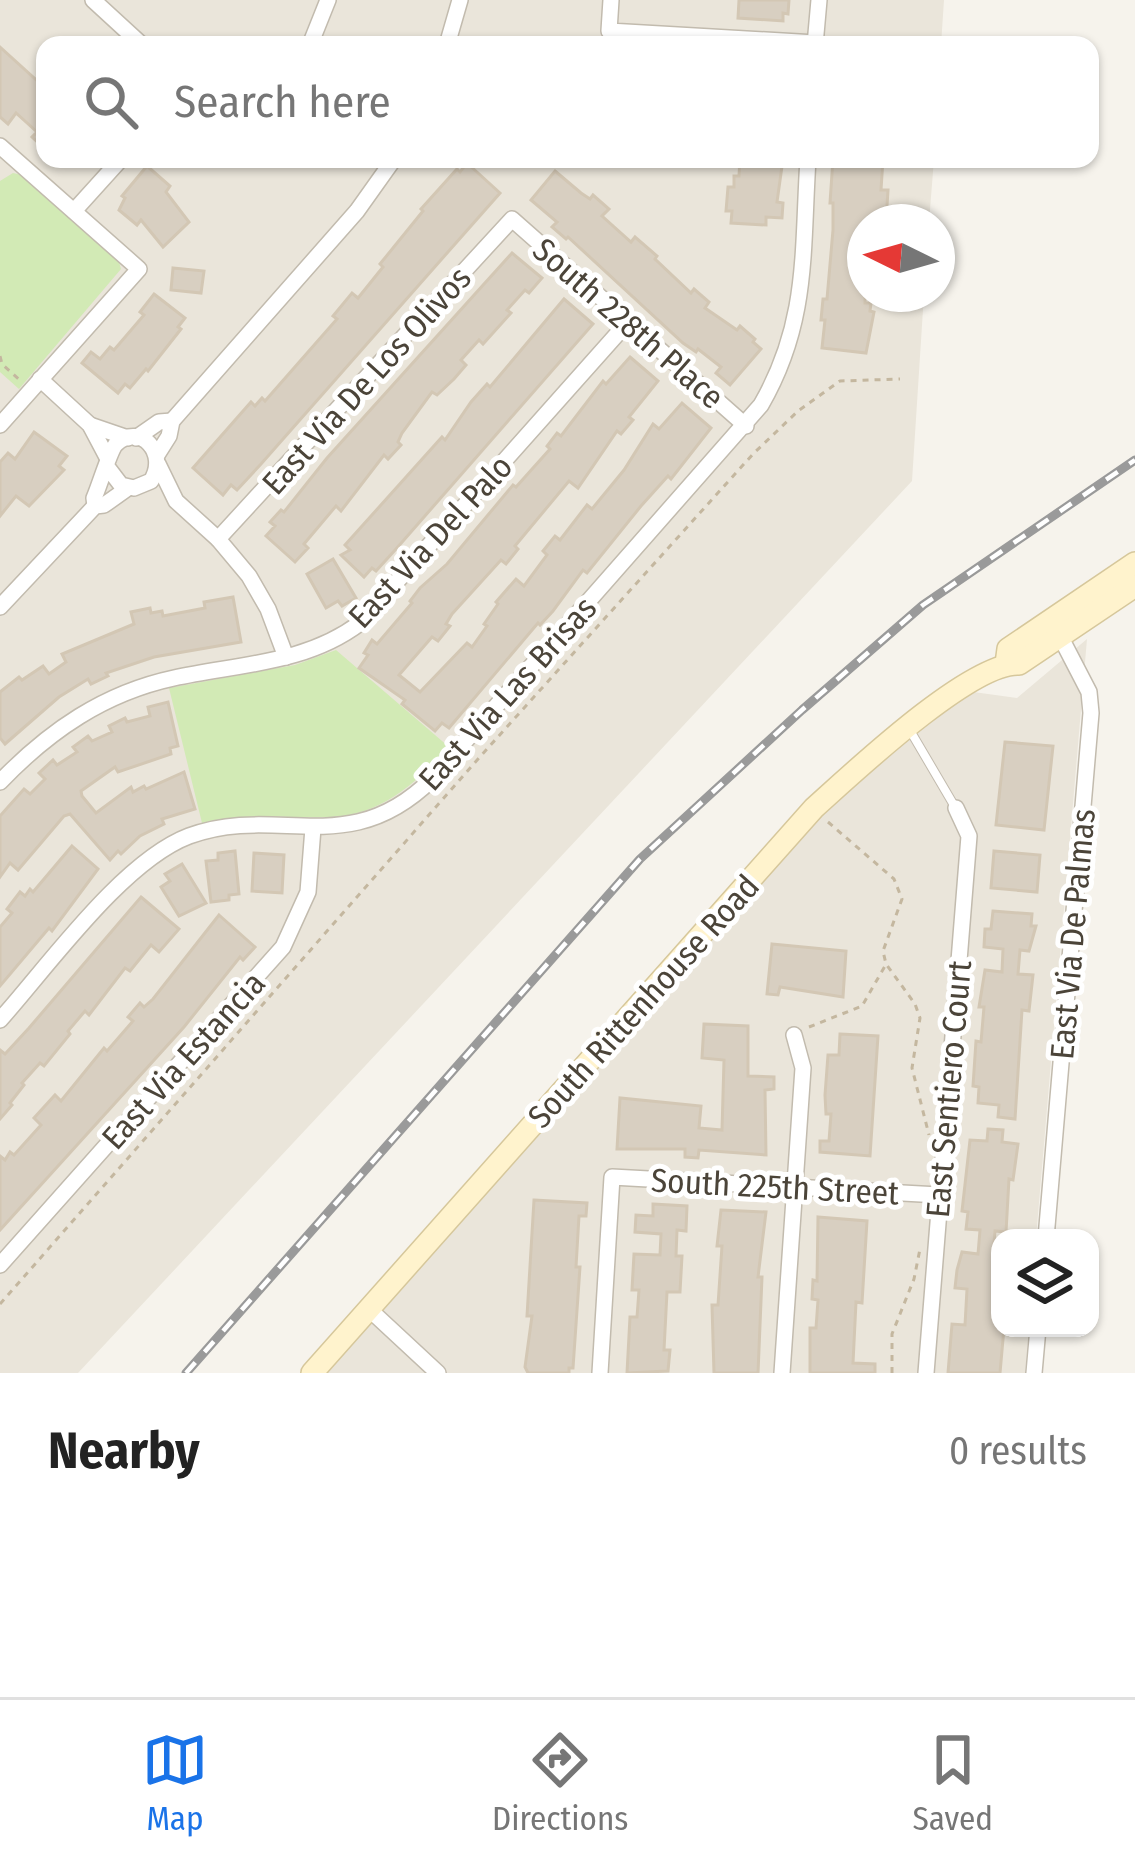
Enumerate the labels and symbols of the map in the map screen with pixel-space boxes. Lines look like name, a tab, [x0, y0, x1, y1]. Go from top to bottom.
north arrow	[847, 204, 955, 312]
street label: South 228th Place	[525, 230, 732, 418]
street label: East Via De Los Olivos	[254, 258, 480, 503]
street label: East Via Del Palo	[340, 447, 521, 636]
street label: East Via Las Brisas	[410, 589, 605, 799]
street label: East Via De Palmas	[1042, 807, 1104, 1061]
street label: South Rittenhouse Road	[520, 867, 768, 1136]
street label: East Sentiero Court	[918, 959, 980, 1219]
street label: East Via Estancia	[94, 964, 274, 1158]
street label: South 225th Street	[650, 1161, 900, 1213]

